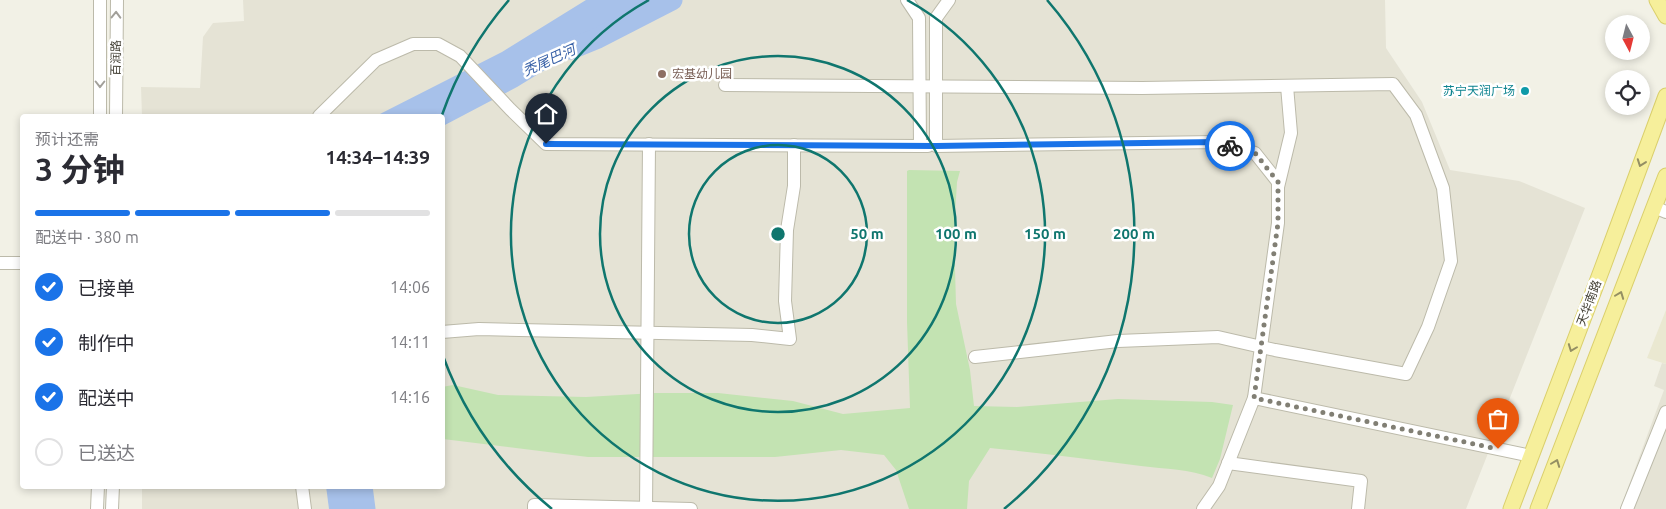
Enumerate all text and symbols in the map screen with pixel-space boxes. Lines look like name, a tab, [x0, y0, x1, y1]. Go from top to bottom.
one-way arrow	[111, 11, 121, 18]
north arrow	[1605, 15, 1650, 60]
map controls	[1605, 15, 1650, 115]
street label: 百润路	[109, 40, 122, 76]
water label: 秃尾巴河	[520, 40, 581, 79]
place label: 宏基幼儿园	[672, 67, 732, 80]
marker: 宏基幼儿园	[656, 68, 668, 80]
button: locate	[1605, 70, 1650, 115]
one-way arrow	[95, 80, 105, 88]
place label: 苏宁天润广场	[1443, 84, 1515, 97]
marker: 苏宁天润广场	[1519, 85, 1531, 97]
pin	[525, 93, 567, 144]
icon: home	[532, 100, 560, 128]
courier	[1205, 121, 1255, 171]
text: 预计还需	[35, 130, 99, 148]
icon: bike	[1216, 132, 1244, 160]
text: 14:34–14:39	[325, 146, 430, 168]
text: 3 分钟	[35, 151, 125, 187]
one-way arrow	[1637, 158, 1647, 167]
centre of rings	[769, 225, 787, 243]
text: 50 m	[850, 225, 884, 242]
text: 100 m	[935, 225, 977, 242]
text: 150 m	[1024, 225, 1066, 242]
text: 200 m	[1113, 225, 1155, 242]
text: 配送中 · 380 m	[35, 228, 139, 246]
icon: check	[35, 273, 63, 301]
text: 已接单	[78, 277, 135, 299]
text: 14:06	[390, 278, 430, 296]
street label: 天华南路	[1574, 278, 1603, 328]
one-way arrow	[1614, 292, 1624, 300]
icon: check	[35, 328, 63, 356]
text: 制作中	[78, 332, 135, 354]
text: 14:11	[390, 333, 430, 351]
one-way arrow	[1568, 343, 1578, 352]
icon: check	[35, 383, 63, 411]
text: 配送中	[78, 387, 135, 409]
text: 14:16	[390, 388, 430, 406]
pin	[1477, 398, 1519, 449]
icon: bag	[1484, 405, 1512, 433]
text: 已送达	[78, 442, 135, 464]
one-way arrow	[1550, 460, 1560, 468]

